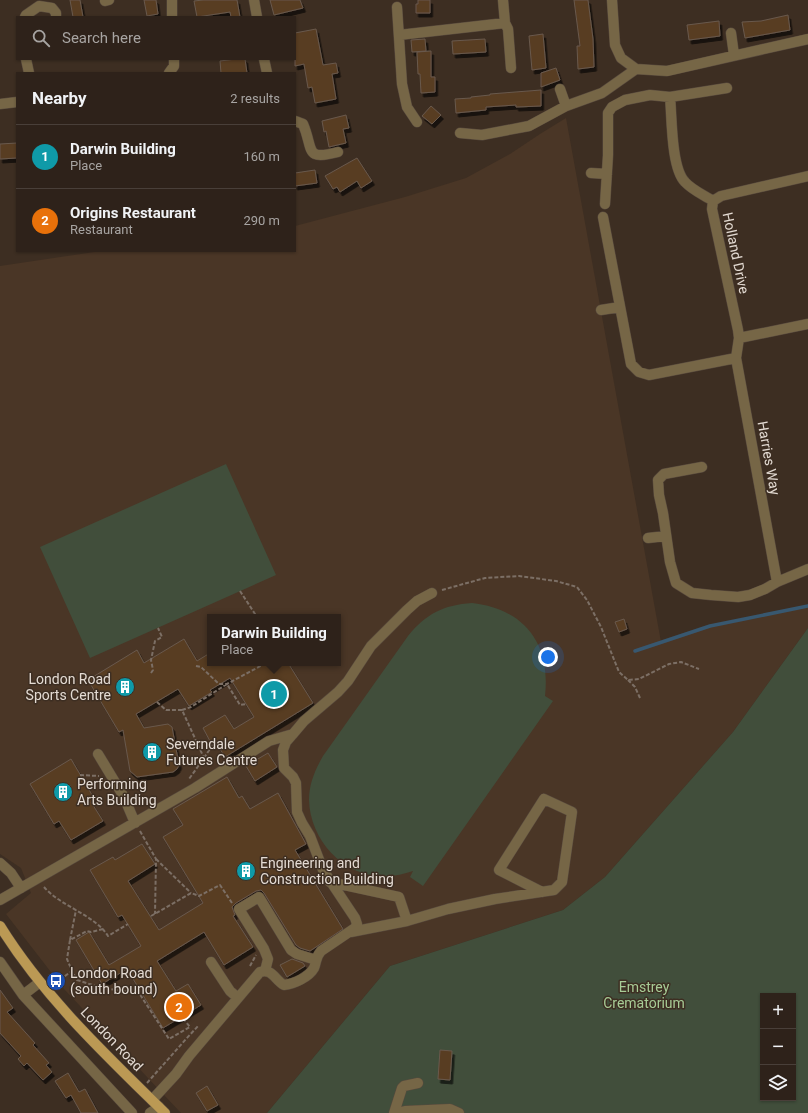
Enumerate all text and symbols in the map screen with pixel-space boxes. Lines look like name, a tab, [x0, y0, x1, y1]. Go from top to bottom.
search box	[16, 16, 296, 60]
icon: search	[30, 27, 52, 49]
text: Search here	[62, 29, 141, 47]
text: Nearby	[32, 88, 87, 108]
text: 2 results	[230, 91, 280, 106]
text: Darwin Building	[70, 140, 176, 158]
text: 1	[41, 149, 49, 164]
text: 160 m	[243, 149, 280, 164]
text: Place	[70, 158, 102, 173]
text: Origins Restaurant	[70, 204, 196, 222]
street label: Holland Drive	[720, 211, 752, 295]
text: 2	[41, 213, 49, 228]
text: 290 m	[243, 213, 280, 228]
text: Restaurant	[70, 222, 133, 237]
street label: Harries Way	[755, 420, 783, 497]
popup	[207, 614, 341, 666]
text: Darwin Building	[221, 624, 327, 642]
text: Place	[221, 642, 253, 657]
your location	[538, 647, 558, 667]
place label: London Road Sports Centre	[26, 671, 111, 703]
building icon: London Road Sports Centre	[114, 676, 136, 698]
pin: 1	[261, 679, 287, 709]
place label: Severndale Futures Centre	[166, 736, 257, 768]
building icon: Severndale Futures Centre	[141, 741, 163, 763]
place label: Performing Arts Building	[77, 776, 157, 808]
building icon: Performing Arts Building	[52, 781, 74, 803]
place label: Engineering and Construction Building	[260, 855, 394, 887]
building icon: Engineering and Construction Building	[235, 860, 257, 882]
place label: London Road (south bound)	[70, 965, 158, 998]
bus stop icon: London Road (south bound)	[45, 970, 67, 992]
park label: Emstrey Crematorium	[603, 979, 685, 1011]
pin: 2	[166, 992, 192, 1022]
map controls	[760, 993, 796, 1101]
button: +	[760, 993, 796, 1029]
street label: London Road	[78, 1004, 146, 1074]
button: −	[760, 1029, 796, 1065]
button: layers	[760, 1065, 796, 1101]

